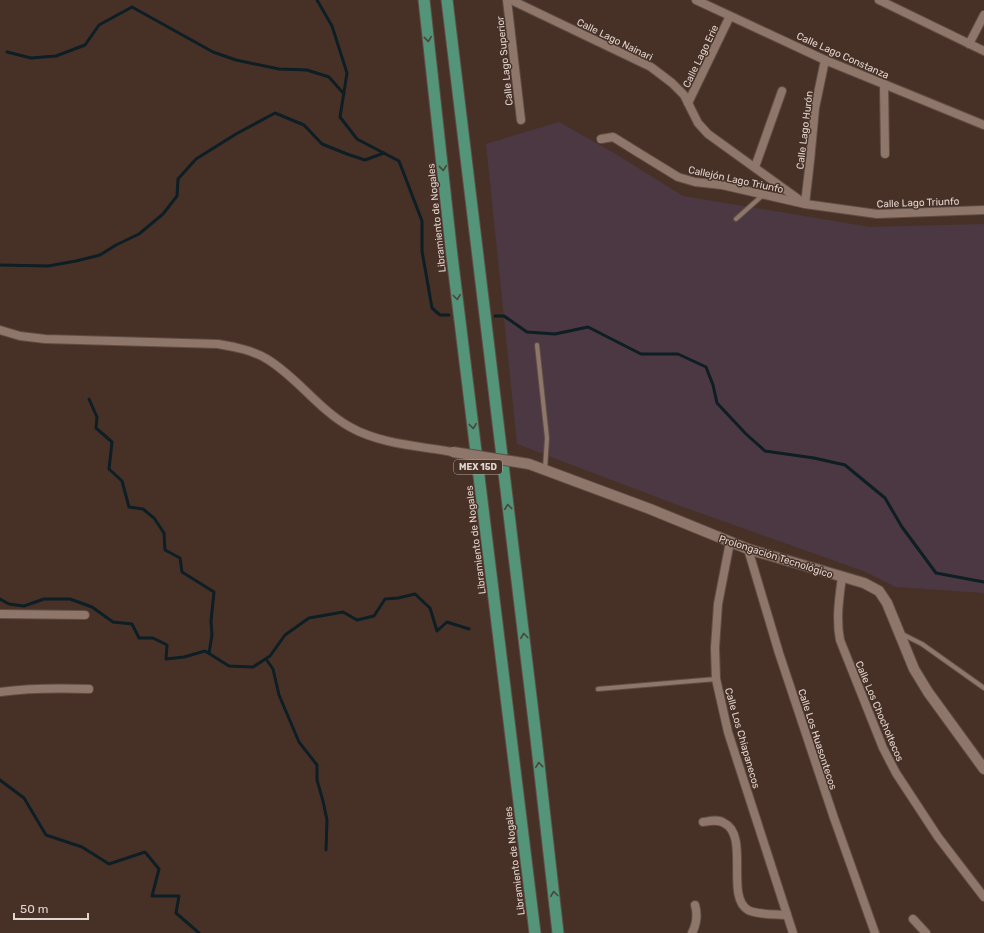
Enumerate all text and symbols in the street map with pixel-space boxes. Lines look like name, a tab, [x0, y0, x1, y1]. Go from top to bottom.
street label: Calle Lago Superior	[494, 15, 516, 106]
street label: Calle Lago Nainari	[575, 16, 655, 64]
street label: Calle Lago Erie	[681, 23, 721, 90]
street label: Calle Lago Constanza	[794, 30, 891, 82]
one-way arrow	[423, 36, 432, 42]
street label: Calle Lago Hurón	[794, 90, 816, 170]
street label: Libramiento de Nogales	[425, 163, 449, 273]
street label: Callejón Lago Triunfo	[687, 164, 785, 196]
one-way arrow	[438, 165, 447, 171]
street label: Calle Lago Triunfo	[876, 196, 960, 210]
one-way arrow	[453, 294, 462, 300]
one-way arrow	[468, 423, 477, 429]
road number: MEX 15D	[454, 460, 502, 474]
street label: Libramiento de Nogales	[463, 485, 489, 595]
one-way arrow	[504, 504, 513, 510]
street label: Prolongación Tecnológico	[717, 533, 834, 581]
one-way arrow	[519, 633, 528, 639]
street label: Calle Los Chocholtecos	[852, 659, 906, 763]
street label: Calle Los Chiapanecos	[722, 687, 762, 790]
street label: Calle Los Huasontecos	[795, 687, 839, 791]
one-way arrow	[535, 762, 544, 768]
street label: Libramiento de Nogales	[502, 806, 528, 916]
one-way arrow	[549, 891, 558, 897]
scale bar	[14, 895, 88, 921]
text: 50 m	[20, 902, 48, 916]

